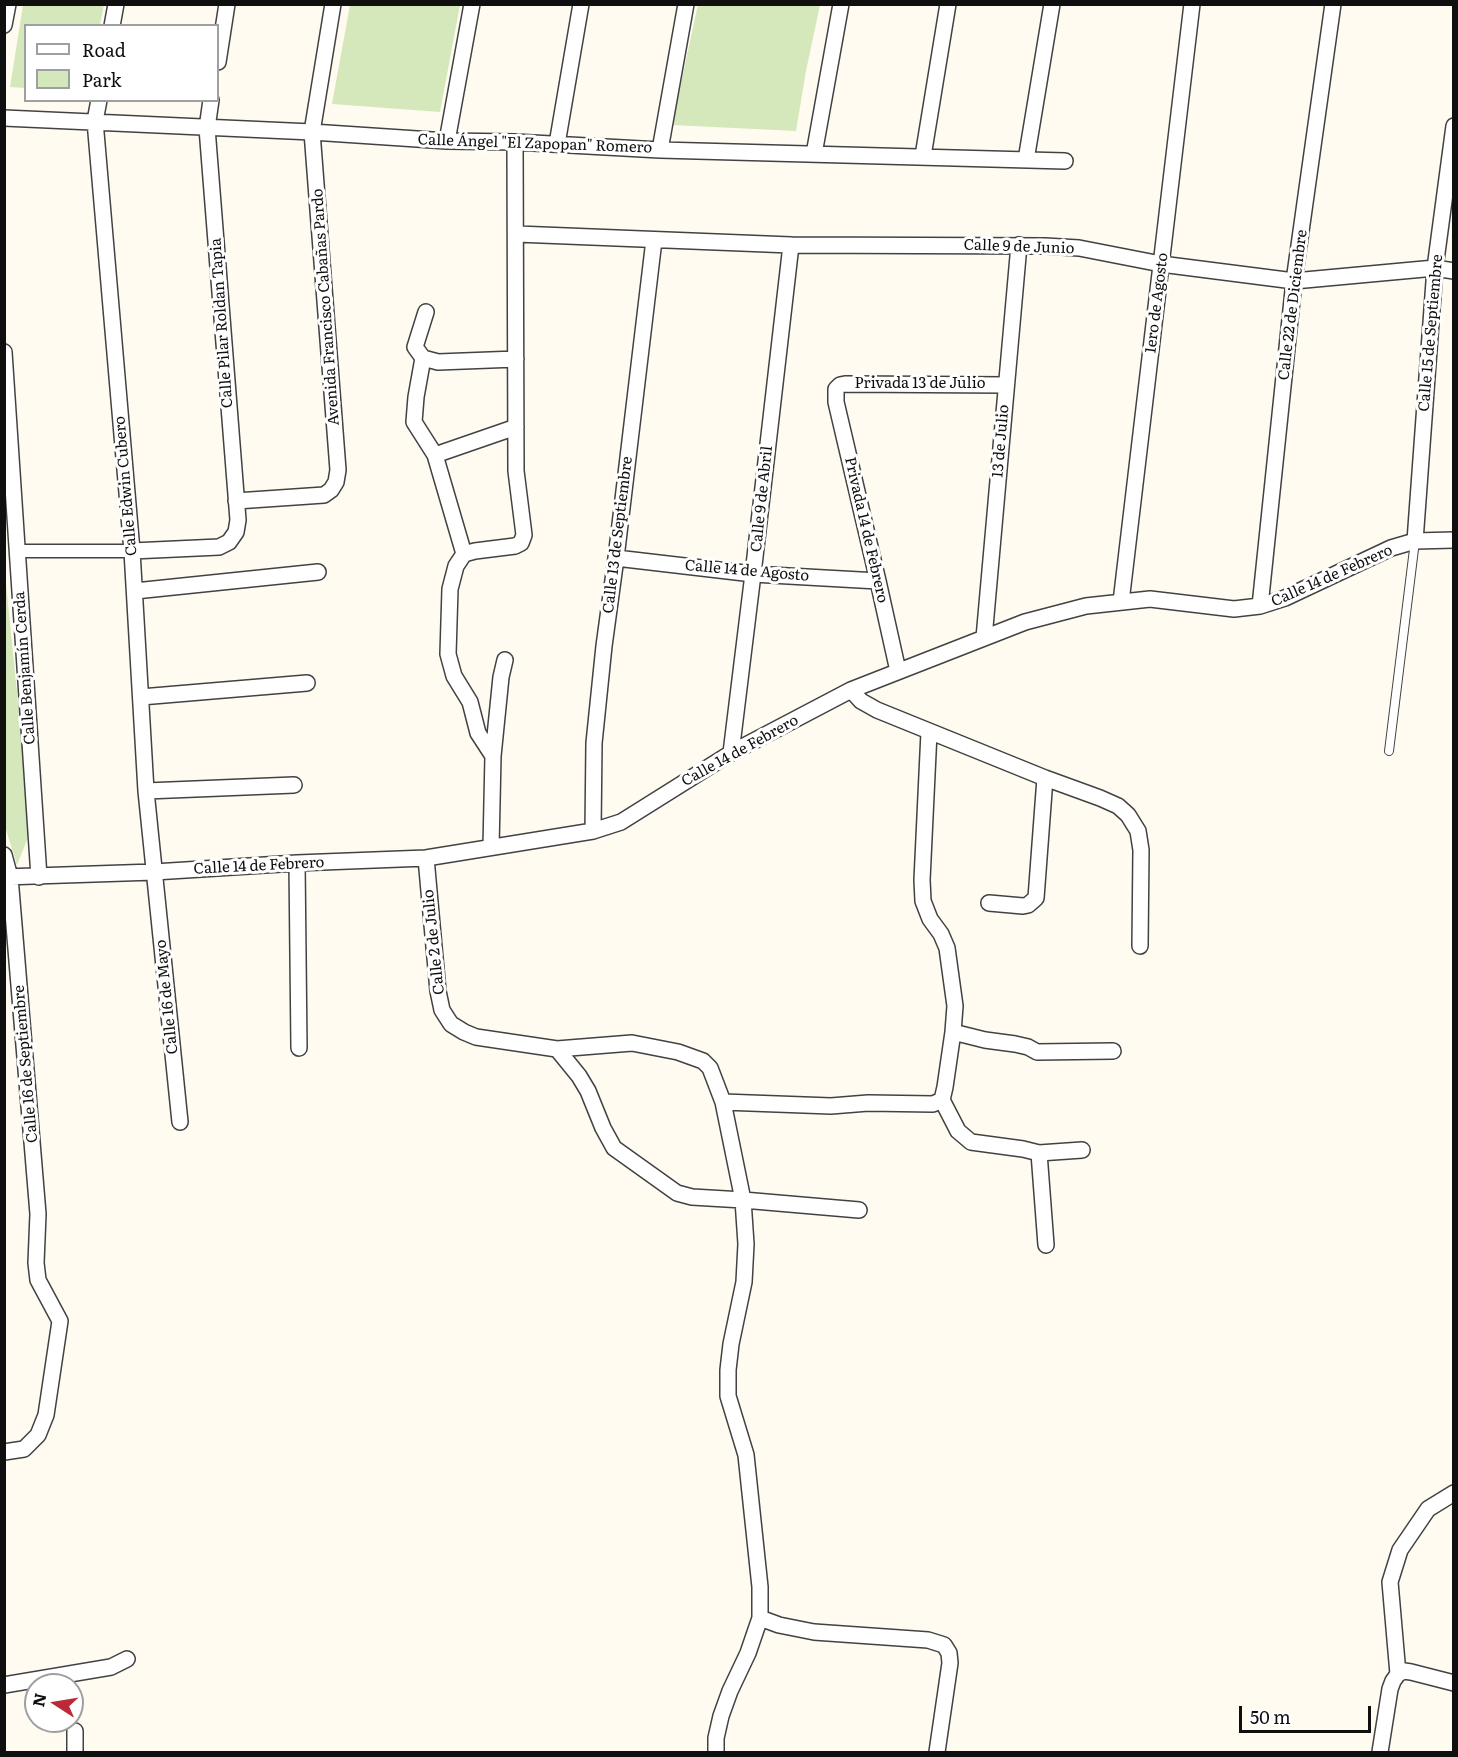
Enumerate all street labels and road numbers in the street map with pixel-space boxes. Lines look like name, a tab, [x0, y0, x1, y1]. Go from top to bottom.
street label: Calle Ángel "El Zapopan" Romero	[417, 131, 653, 157]
street label: Avenida Francisco Cabañas Pardo	[309, 188, 343, 426]
street label: Calle 22 de Diciembre	[1275, 229, 1311, 381]
street label: Calle 9 de Junio	[963, 236, 1075, 258]
street label: Calle Pilar Roldan Tapia	[207, 237, 237, 409]
street label: 1ero de Agosto	[1142, 252, 1172, 354]
street label: Calle 15 de Septiembre	[1415, 254, 1447, 412]
street label: Privada 13 de Julio	[855, 375, 985, 393]
street label: 13 de Julio	[989, 404, 1013, 478]
street label: Calle Edwin Cubero	[111, 415, 141, 557]
street label: Calle 9 de Abril	[747, 445, 777, 553]
street label: Calle 13 de Septiembre	[599, 455, 637, 615]
street label: Privada 14 de Febrero	[840, 455, 892, 605]
street label: Calle 14 de Febrero	[1269, 541, 1395, 611]
street label: Calle 14 de Agosto	[684, 557, 810, 585]
street label: Calle Benjamín Cerda	[11, 591, 39, 745]
street label: Calle 14 de Febrero	[678, 711, 802, 791]
street label: Calle 14 de Febrero	[193, 854, 325, 878]
street label: Calle 2 de Julio	[420, 888, 448, 996]
street label: Calle 16 de Mayo	[152, 939, 182, 1055]
street label: Calle 16 de Septiembre	[10, 984, 42, 1144]

